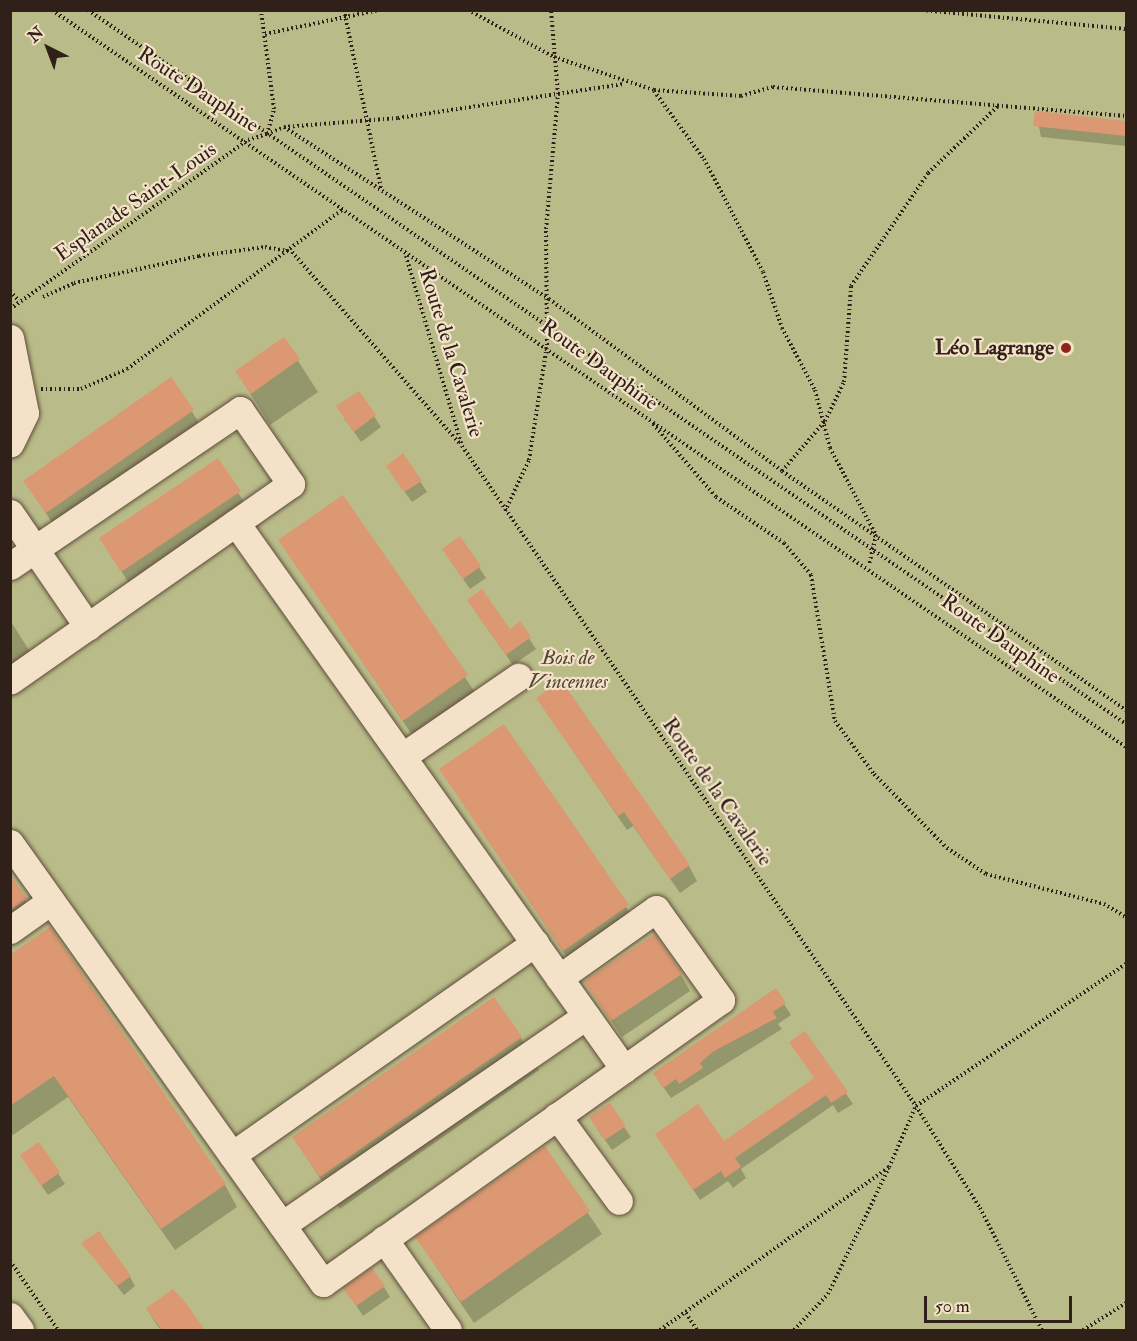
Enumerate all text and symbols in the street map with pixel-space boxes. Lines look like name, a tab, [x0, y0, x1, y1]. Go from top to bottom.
north arrow	[18, 18, 78, 78]
text: N	[24, 22, 48, 47]
street label: Route Dauphine	[133, 42, 263, 138]
street label: Esplanade Saint-Louis	[50, 137, 222, 267]
street label: Route de la Cavalerie	[413, 266, 489, 440]
street label: Route Dauphine	[535, 314, 663, 416]
place label: Léo Lagrange	[935, 335, 1054, 361]
marker: Léo Lagrange	[1059, 341, 1073, 355]
street label: Route Dauphine	[936, 589, 1064, 689]
park label: Bois de Vincennes	[528, 645, 608, 695]
street label: Route de la Cavalerie	[656, 713, 778, 871]
scale bar	[927, 1284, 1076, 1322]
text: 50 m	[935, 1295, 970, 1318]

